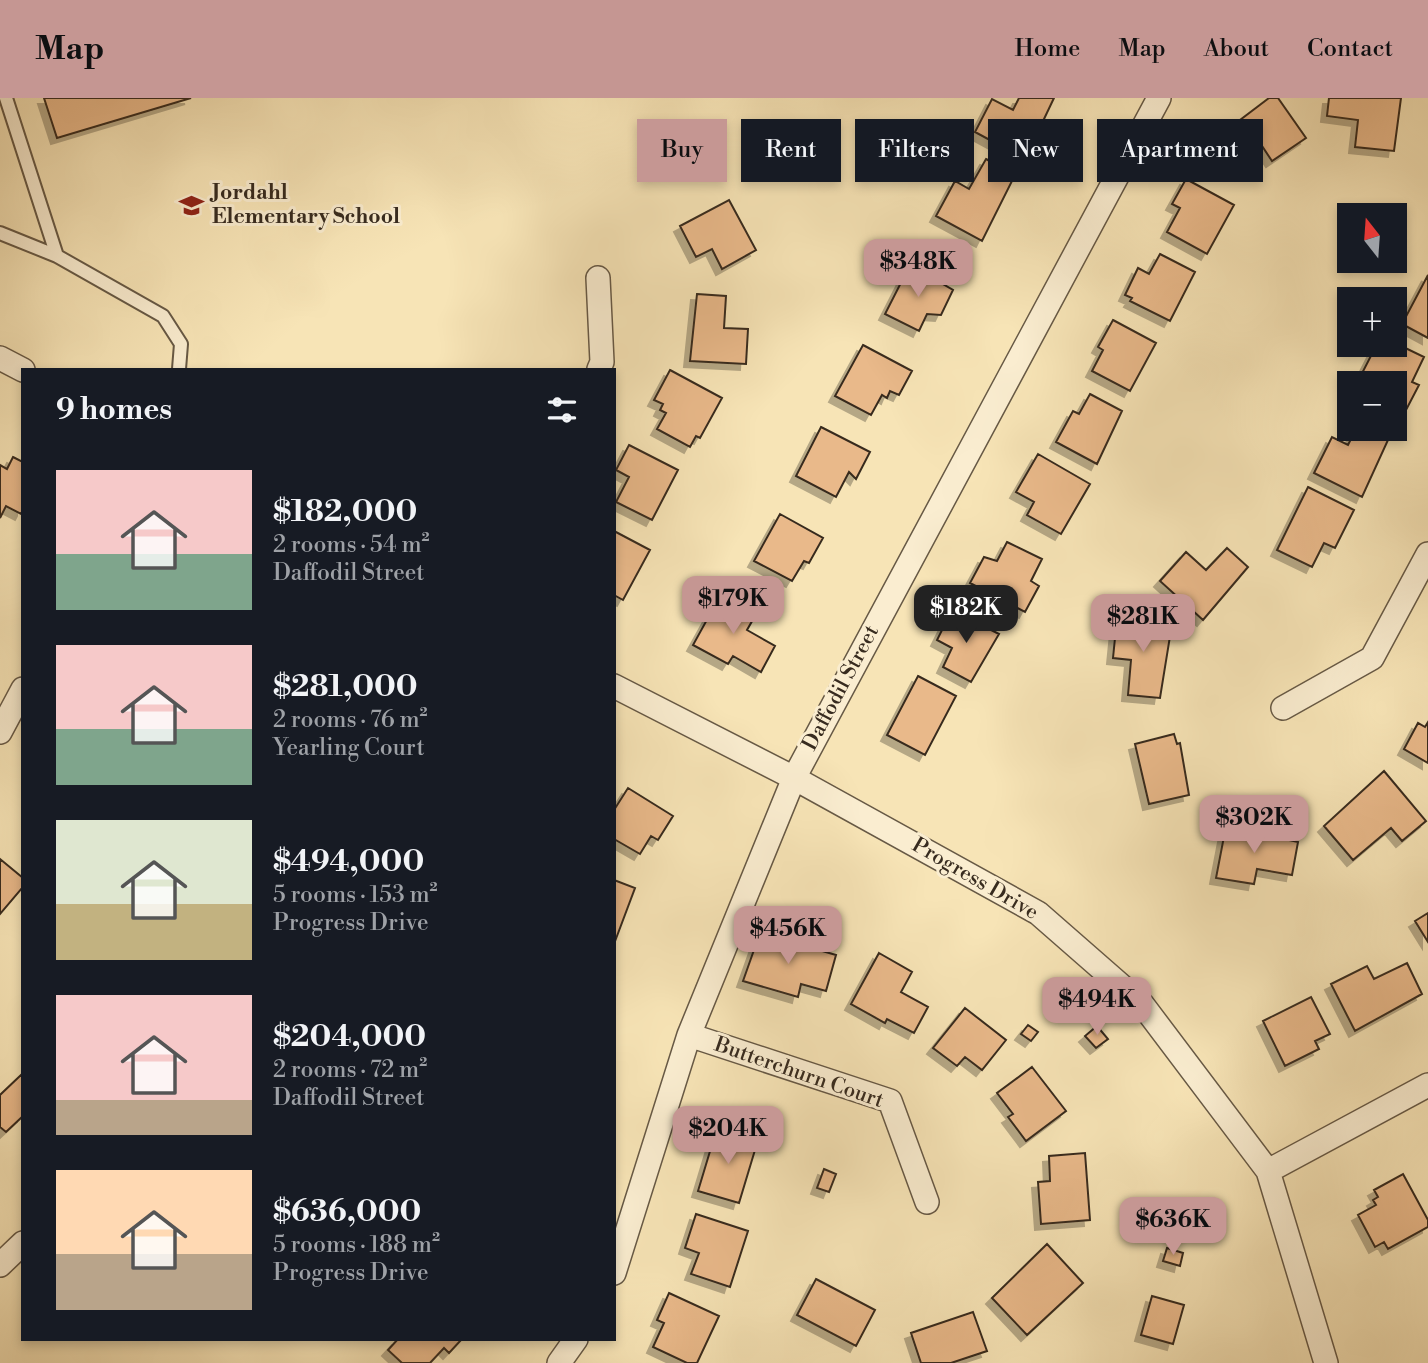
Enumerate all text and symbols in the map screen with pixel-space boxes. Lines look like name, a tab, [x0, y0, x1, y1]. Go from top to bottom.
text: Map	[35, 29, 104, 70]
text: Home	[1015, 34, 1080, 64]
text: Map	[1118, 34, 1166, 64]
text: About	[1204, 34, 1269, 64]
text: Contact	[1307, 34, 1393, 64]
chip: Buy	[637, 119, 727, 182]
chip: Rent	[741, 119, 841, 182]
chip: Filters	[855, 119, 974, 182]
chip: New	[988, 119, 1083, 182]
chip: Apartment	[1097, 119, 1263, 182]
place label: Jordahl Elementary School	[209, 180, 400, 230]
school or university icon: Jordahl Elementary School	[178, 191, 206, 219]
north arrow	[1337, 203, 1407, 273]
map controls	[1337, 203, 1407, 441]
pin: $348K	[869, 240, 967, 299]
text: $348K	[880, 248, 956, 276]
button: +	[1337, 287, 1407, 357]
button: −	[1337, 371, 1407, 441]
text: 9 homes	[56, 391, 172, 429]
icon: filters	[543, 391, 581, 429]
text: $182,000	[273, 493, 417, 531]
icon: home	[112, 498, 196, 582]
text: 2 rooms · 54 m²	[273, 531, 430, 559]
text: Daffodil Street	[273, 559, 425, 587]
pin: $179K	[684, 576, 782, 636]
text: $179K	[698, 585, 768, 613]
pin: $182K	[917, 586, 1015, 645]
text: $182K	[930, 594, 1002, 622]
pin: $281K	[1094, 594, 1192, 654]
text: $281K	[1107, 603, 1179, 631]
street label: Daffodil Street	[797, 620, 885, 755]
text: $281,000	[273, 668, 418, 706]
icon: home	[112, 673, 196, 757]
text: 2 rooms · 76 m²	[273, 706, 428, 734]
text: Yearling Court	[273, 734, 425, 762]
pin: $302K	[1205, 796, 1303, 855]
text: $302K	[1216, 804, 1292, 832]
street label: Progress Drive	[907, 832, 1043, 926]
text: $494,000	[273, 843, 424, 881]
icon: home	[112, 848, 196, 932]
text: 5 rooms · 153 m²	[273, 881, 438, 909]
pin: $456K	[739, 906, 837, 966]
text: Progress Drive	[273, 909, 429, 937]
text: $456K	[750, 915, 826, 943]
pin: $494K	[1048, 978, 1146, 1037]
text: $494K	[1058, 986, 1136, 1014]
text: $204,000	[273, 1018, 426, 1056]
icon: home	[112, 1023, 196, 1107]
street label: Butterchurn Court	[710, 1032, 888, 1114]
text: 2 rooms · 72 m²	[273, 1056, 427, 1084]
text: Daffodil Street	[273, 1084, 425, 1112]
pin: $204K	[679, 1107, 777, 1166]
text: $204K	[689, 1115, 767, 1143]
text: $636,000	[273, 1193, 421, 1231]
icon: home	[112, 1198, 196, 1282]
pin: $636K	[1124, 1198, 1222, 1257]
text: $636K	[1135, 1206, 1211, 1234]
text: 5 rooms · 188 m²	[273, 1231, 440, 1259]
text: Progress Drive	[273, 1259, 429, 1287]

